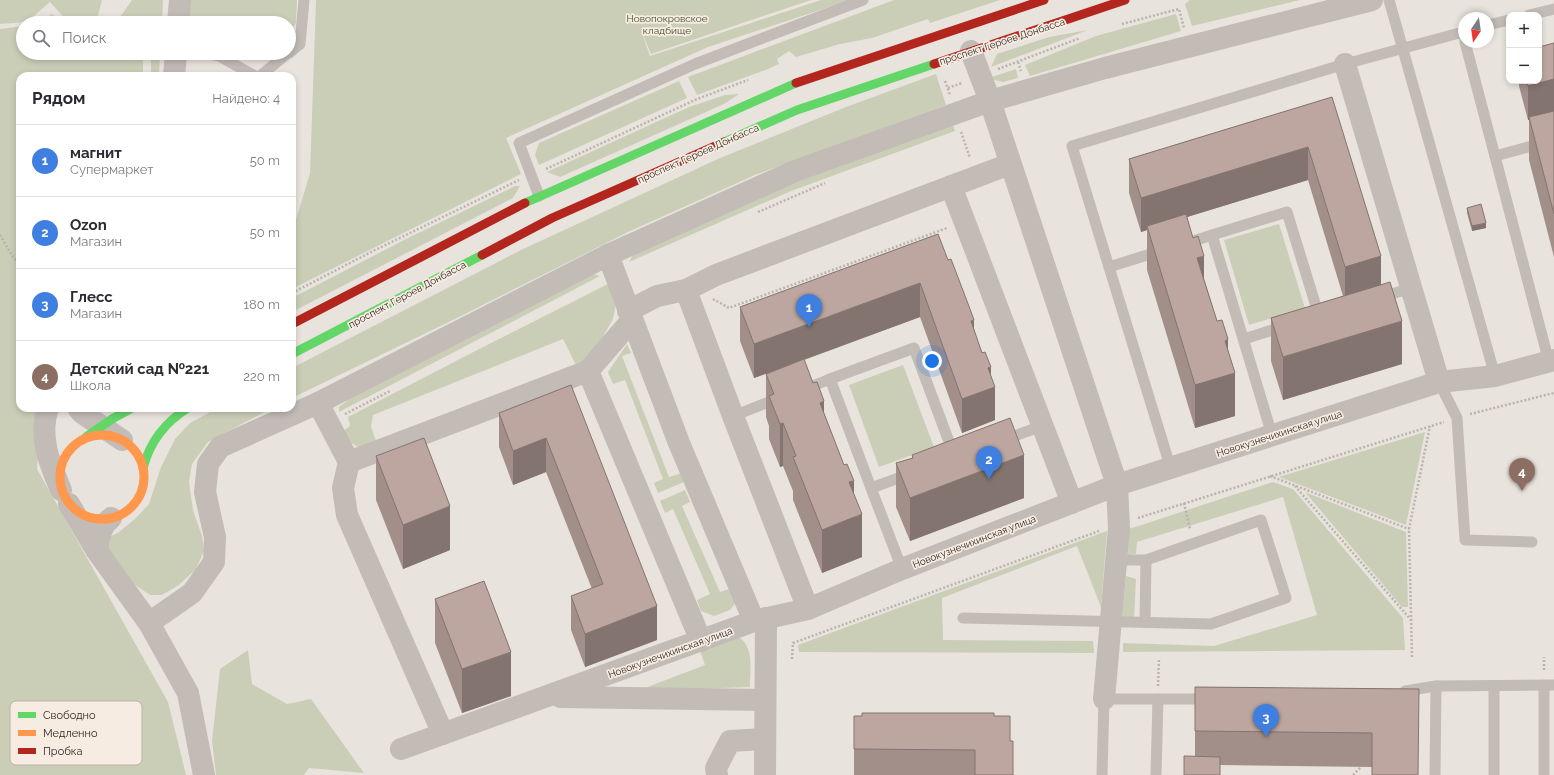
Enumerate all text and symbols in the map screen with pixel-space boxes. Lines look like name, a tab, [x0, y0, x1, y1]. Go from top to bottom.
north arrow	[1458, 12, 1494, 48]
map controls	[1506, 12, 1542, 84]
button: +	[1506, 12, 1542, 48]
park label: Новопокровское кладбище	[626, 13, 708, 36]
search box	[16, 16, 296, 60]
street label: проспект Героев Донбасса	[938, 16, 1066, 67]
icon: search	[30, 27, 52, 49]
text: Поиск	[62, 29, 107, 47]
button: −	[1506, 48, 1542, 84]
text: Рядом	[32, 88, 85, 108]
text: Найдено: 4	[212, 91, 280, 106]
street label: проспект Героев Донбасса	[636, 122, 760, 185]
text: магнит	[70, 144, 122, 162]
text: 1	[42, 153, 48, 168]
text: 50 m	[250, 153, 280, 168]
text: Супермаркет	[70, 162, 153, 177]
text: Ozon	[70, 216, 107, 234]
text: 2	[41, 225, 49, 240]
text: 50 m	[250, 225, 280, 240]
text: Магазин	[70, 234, 122, 249]
street label: проспект Героев Донбасса	[347, 259, 468, 330]
text: Глесс	[70, 288, 113, 306]
pin: 1	[796, 294, 822, 327]
text: 3	[41, 297, 49, 312]
text: 180 m	[244, 297, 280, 312]
text: Магазин	[70, 306, 122, 321]
your location	[922, 351, 942, 371]
text: Детский сад №221	[70, 360, 209, 378]
text: 4	[41, 369, 49, 384]
text: 220 m	[243, 369, 280, 384]
text: Школа	[70, 378, 111, 393]
street label: Новокузнечихинская улица	[1215, 408, 1343, 459]
pin: 2	[976, 446, 1002, 479]
pin: 4	[1509, 458, 1535, 491]
street label: Новокузнечихинская улица	[911, 513, 1037, 570]
street label: Новокузнечихинская улица	[607, 625, 734, 680]
legend	[10, 701, 142, 765]
pin: 3	[1253, 704, 1279, 737]
text: Свободно	[43, 709, 96, 722]
text: Медленно	[43, 727, 98, 740]
text: Пробка	[43, 745, 83, 758]

